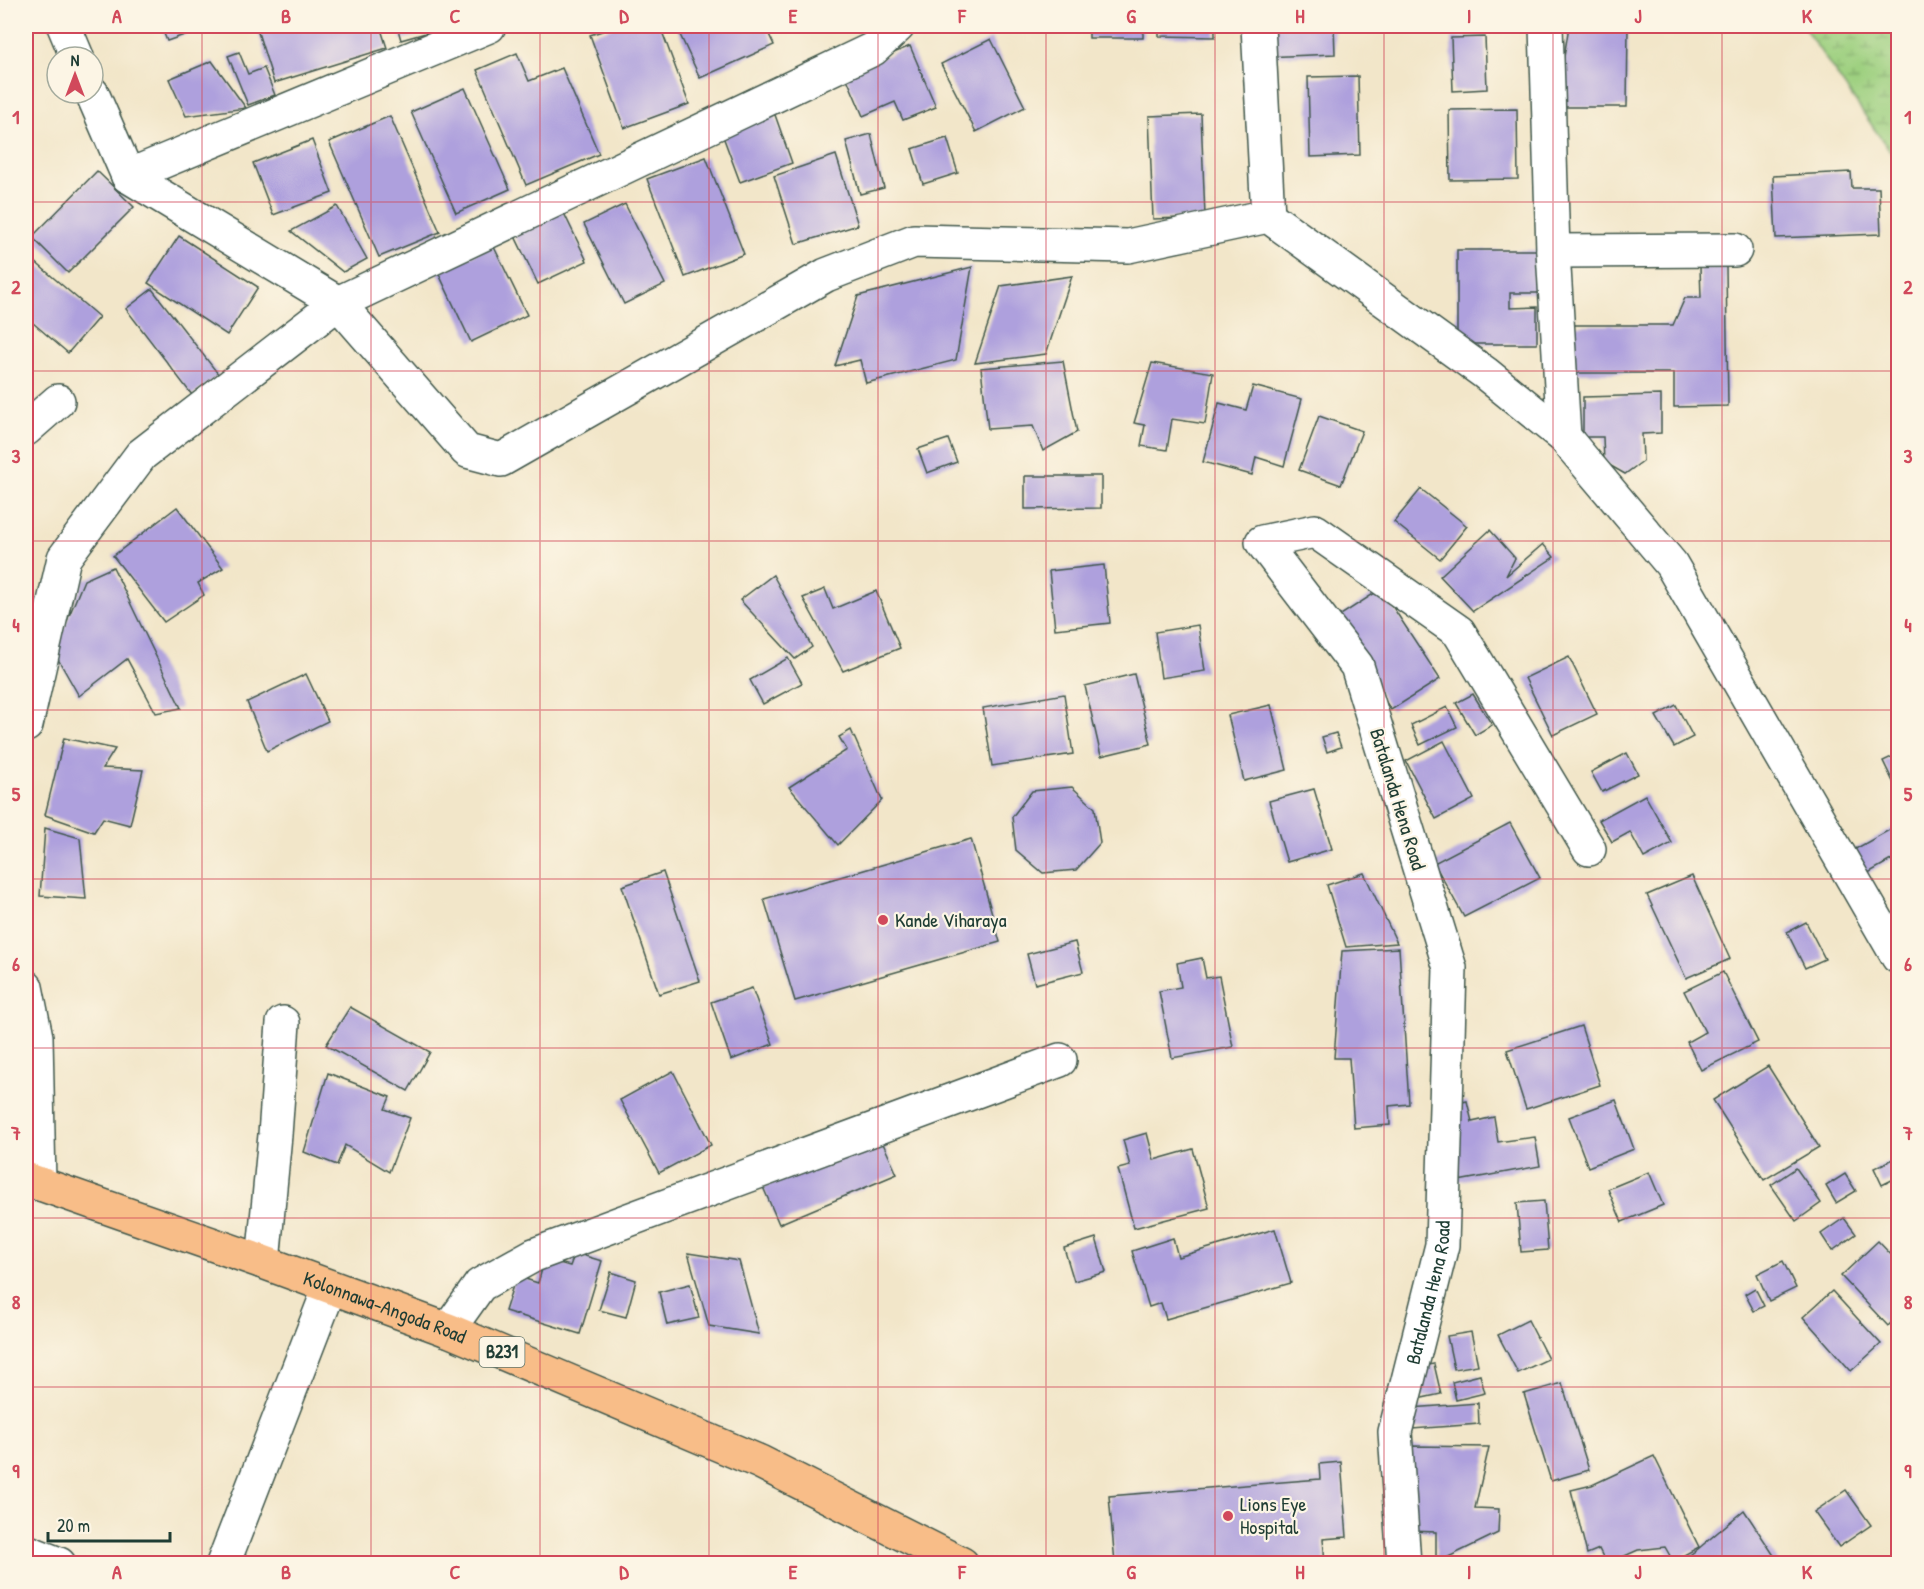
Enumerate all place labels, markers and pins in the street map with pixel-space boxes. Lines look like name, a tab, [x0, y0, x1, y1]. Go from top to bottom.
place label: Kande Viharaya	[895, 906, 1007, 933]
marker: Kande Viharaya	[876, 913, 890, 927]
place label: Lions Eye Hospital	[1240, 1490, 1307, 1540]
marker: Lions Eye Hospital	[1221, 1509, 1235, 1523]

